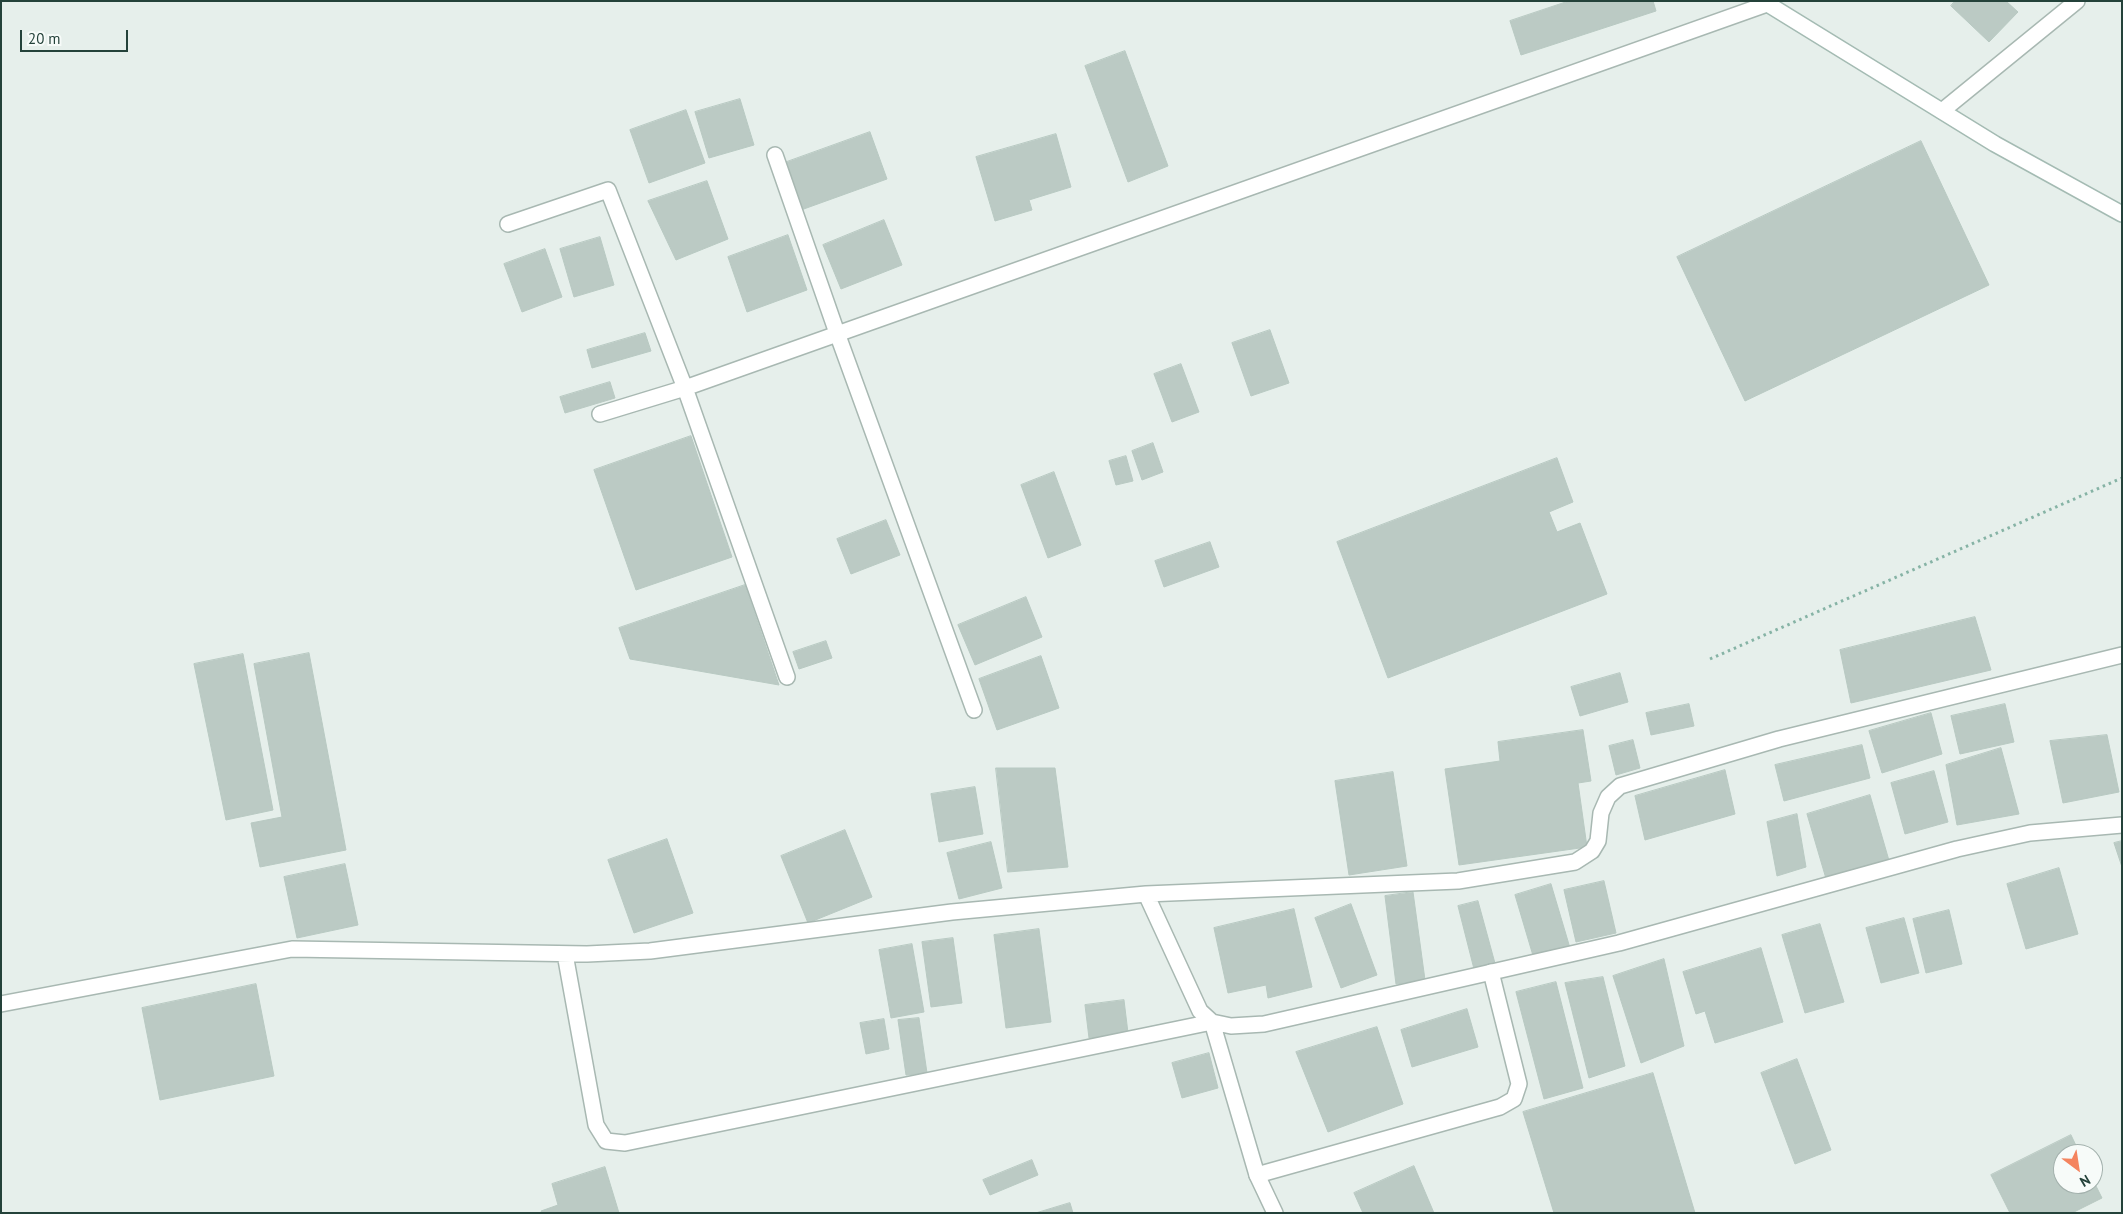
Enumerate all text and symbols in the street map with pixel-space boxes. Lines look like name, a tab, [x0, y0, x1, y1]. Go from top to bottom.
scale bar	[22, 20, 130, 52]
text: 20 m	[28, 29, 61, 48]
north arrow	[2053, 1144, 2103, 1194]
text: N	[2077, 1171, 2094, 1191]

